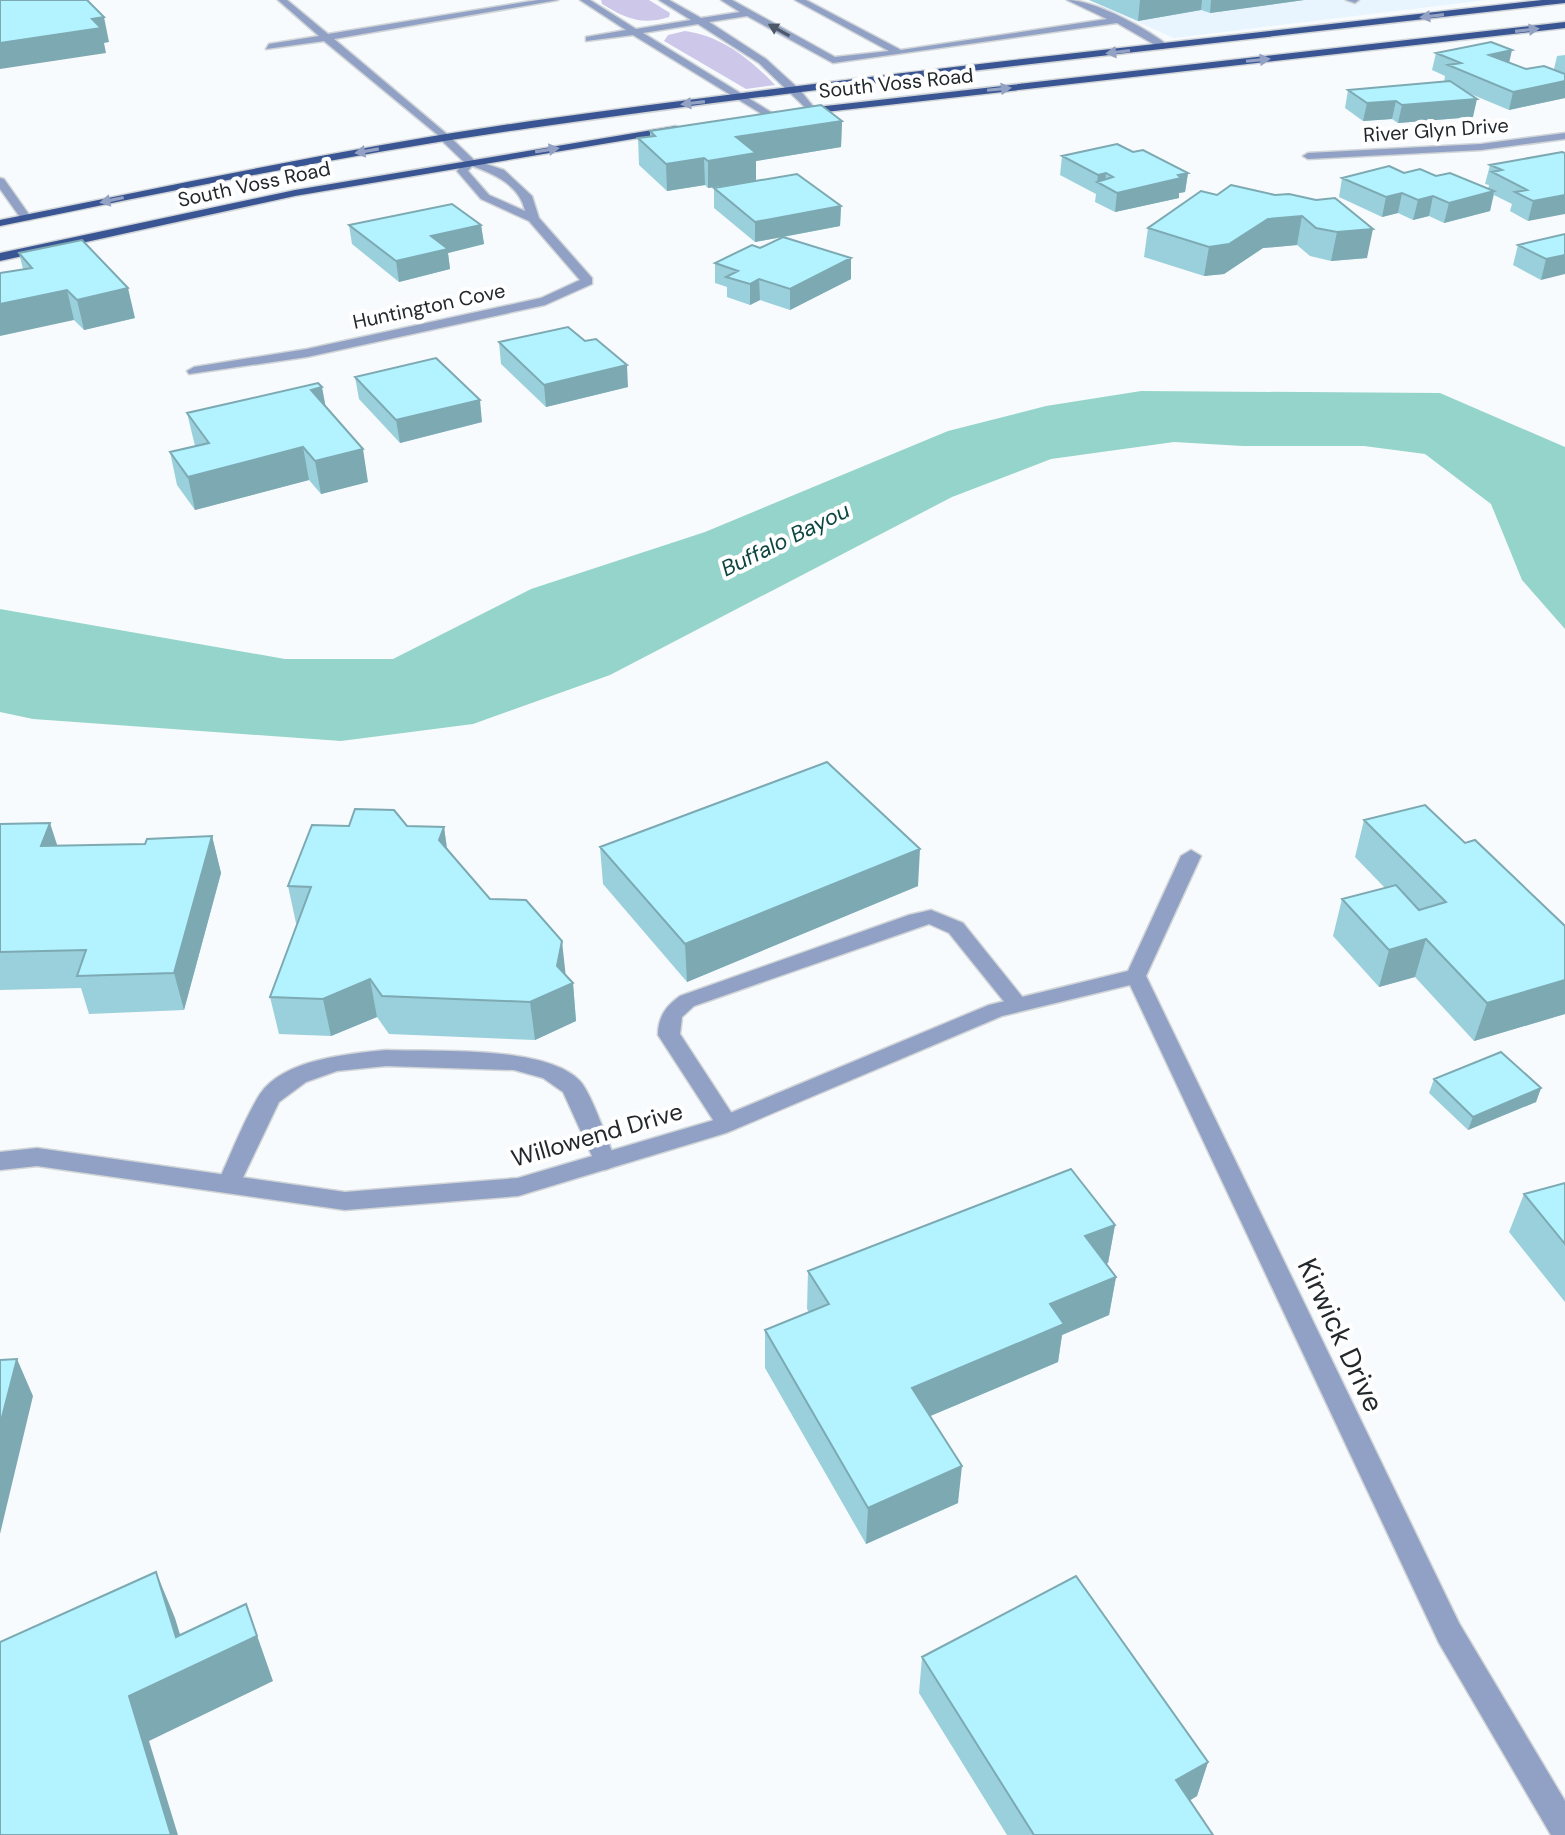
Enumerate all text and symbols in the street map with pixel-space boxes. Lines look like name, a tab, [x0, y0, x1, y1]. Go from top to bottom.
one-way arrow	[1419, 10, 1444, 23]
one-way arrow	[768, 23, 791, 37]
one-way arrow	[1515, 23, 1540, 36]
one-way arrow	[1105, 46, 1130, 59]
one-way arrow	[1246, 54, 1271, 67]
street label: South Voss Road	[817, 62, 975, 104]
one-way arrow	[987, 83, 1012, 96]
one-way arrow	[680, 97, 705, 110]
street label: River Glyn Drive	[1362, 112, 1510, 148]
one-way arrow	[534, 143, 559, 156]
one-way arrow	[354, 145, 379, 158]
street label: South Voss Road	[175, 155, 333, 213]
one-way arrow	[99, 194, 124, 207]
street label: Huntington Cove	[350, 277, 508, 335]
water label: Buffalo Bayou	[716, 496, 855, 583]
street label: Willowend Drive	[508, 1095, 686, 1174]
street label: Kirwick Drive	[1289, 1252, 1392, 1418]

